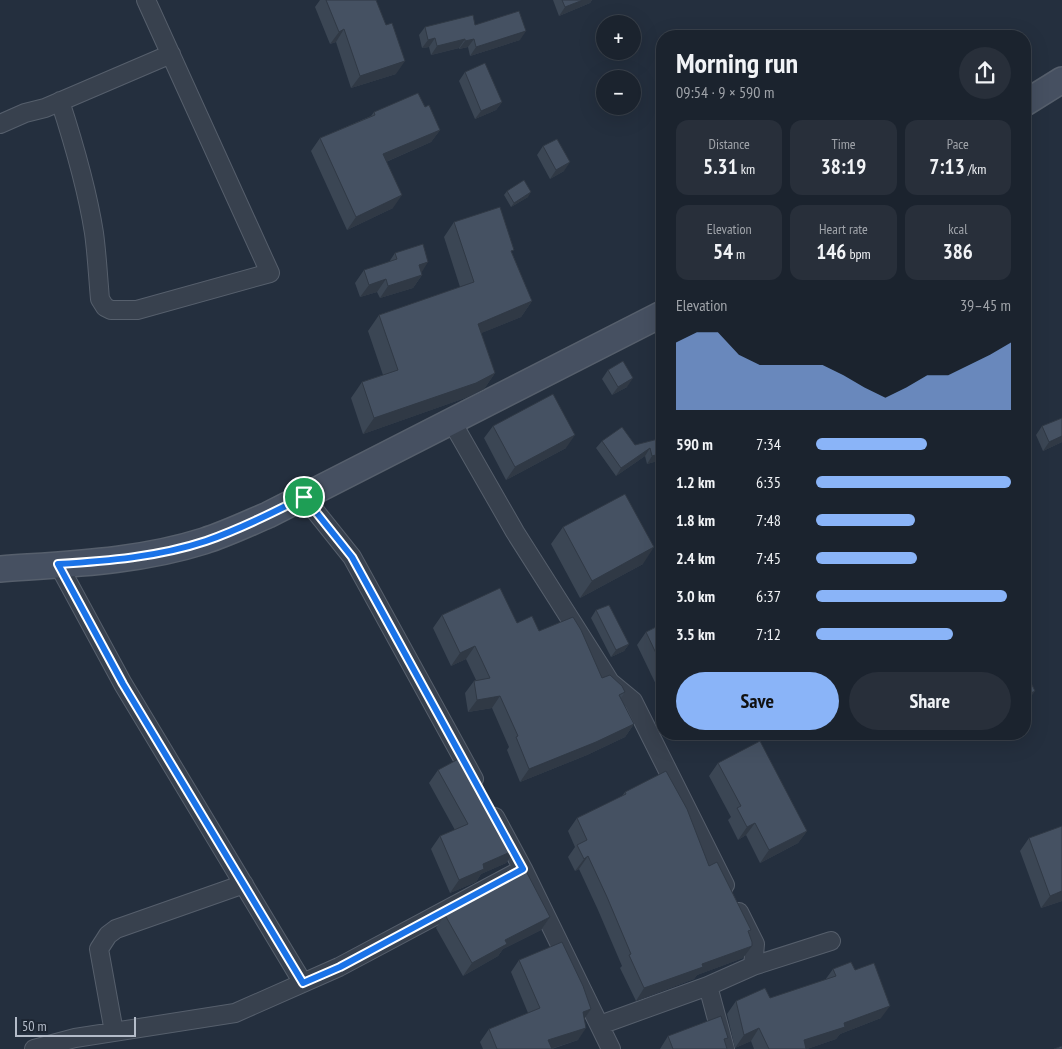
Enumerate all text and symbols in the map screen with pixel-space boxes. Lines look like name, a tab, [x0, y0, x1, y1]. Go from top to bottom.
map controls	[596, 15, 641, 115]
button: +	[596, 15, 641, 60]
text: Morning run	[676, 44, 798, 81]
button: share	[959, 47, 1011, 99]
button: −	[596, 70, 641, 115]
text: 09:54 · 9 × 590 m	[676, 82, 774, 102]
text: Distance	[709, 135, 750, 153]
text: Time	[831, 135, 856, 153]
text: Pace	[947, 135, 969, 153]
text: 5.31	[703, 153, 738, 180]
text: 38:19	[821, 153, 866, 180]
text: 7:13	[929, 153, 965, 180]
text: km	[738, 160, 755, 178]
text: /km	[965, 160, 986, 178]
text: Elevation	[707, 220, 752, 238]
text: Heart rate	[819, 220, 868, 238]
text: kcal	[948, 220, 967, 238]
text: 54	[713, 238, 733, 265]
text: 146	[816, 238, 846, 265]
text: 386	[943, 238, 973, 265]
text: m	[733, 245, 745, 263]
text: bpm	[846, 245, 871, 263]
text: Elevation	[676, 295, 727, 315]
text: 39–45 m	[960, 295, 1011, 315]
text: 590 m	[676, 434, 713, 454]
text: 7:34	[756, 434, 781, 454]
text: 1.2 km	[676, 472, 715, 492]
text: 6:35	[756, 472, 781, 492]
pin	[283, 476, 325, 518]
icon: arrive	[290, 483, 318, 511]
text: 1.8 km	[676, 510, 715, 530]
text: 7:48	[756, 510, 781, 530]
text: 2.4 km	[676, 548, 715, 568]
text: 7:45	[756, 548, 781, 568]
text: 3.0 km	[676, 586, 715, 606]
text: 6:37	[756, 586, 781, 606]
text: 3.5 km	[676, 624, 715, 644]
text: 7:12	[756, 624, 781, 644]
button: Save	[676, 672, 839, 730]
button: Share	[849, 672, 1011, 730]
scale bar	[15, 1014, 136, 1037]
text: 50 m	[22, 1017, 47, 1035]

